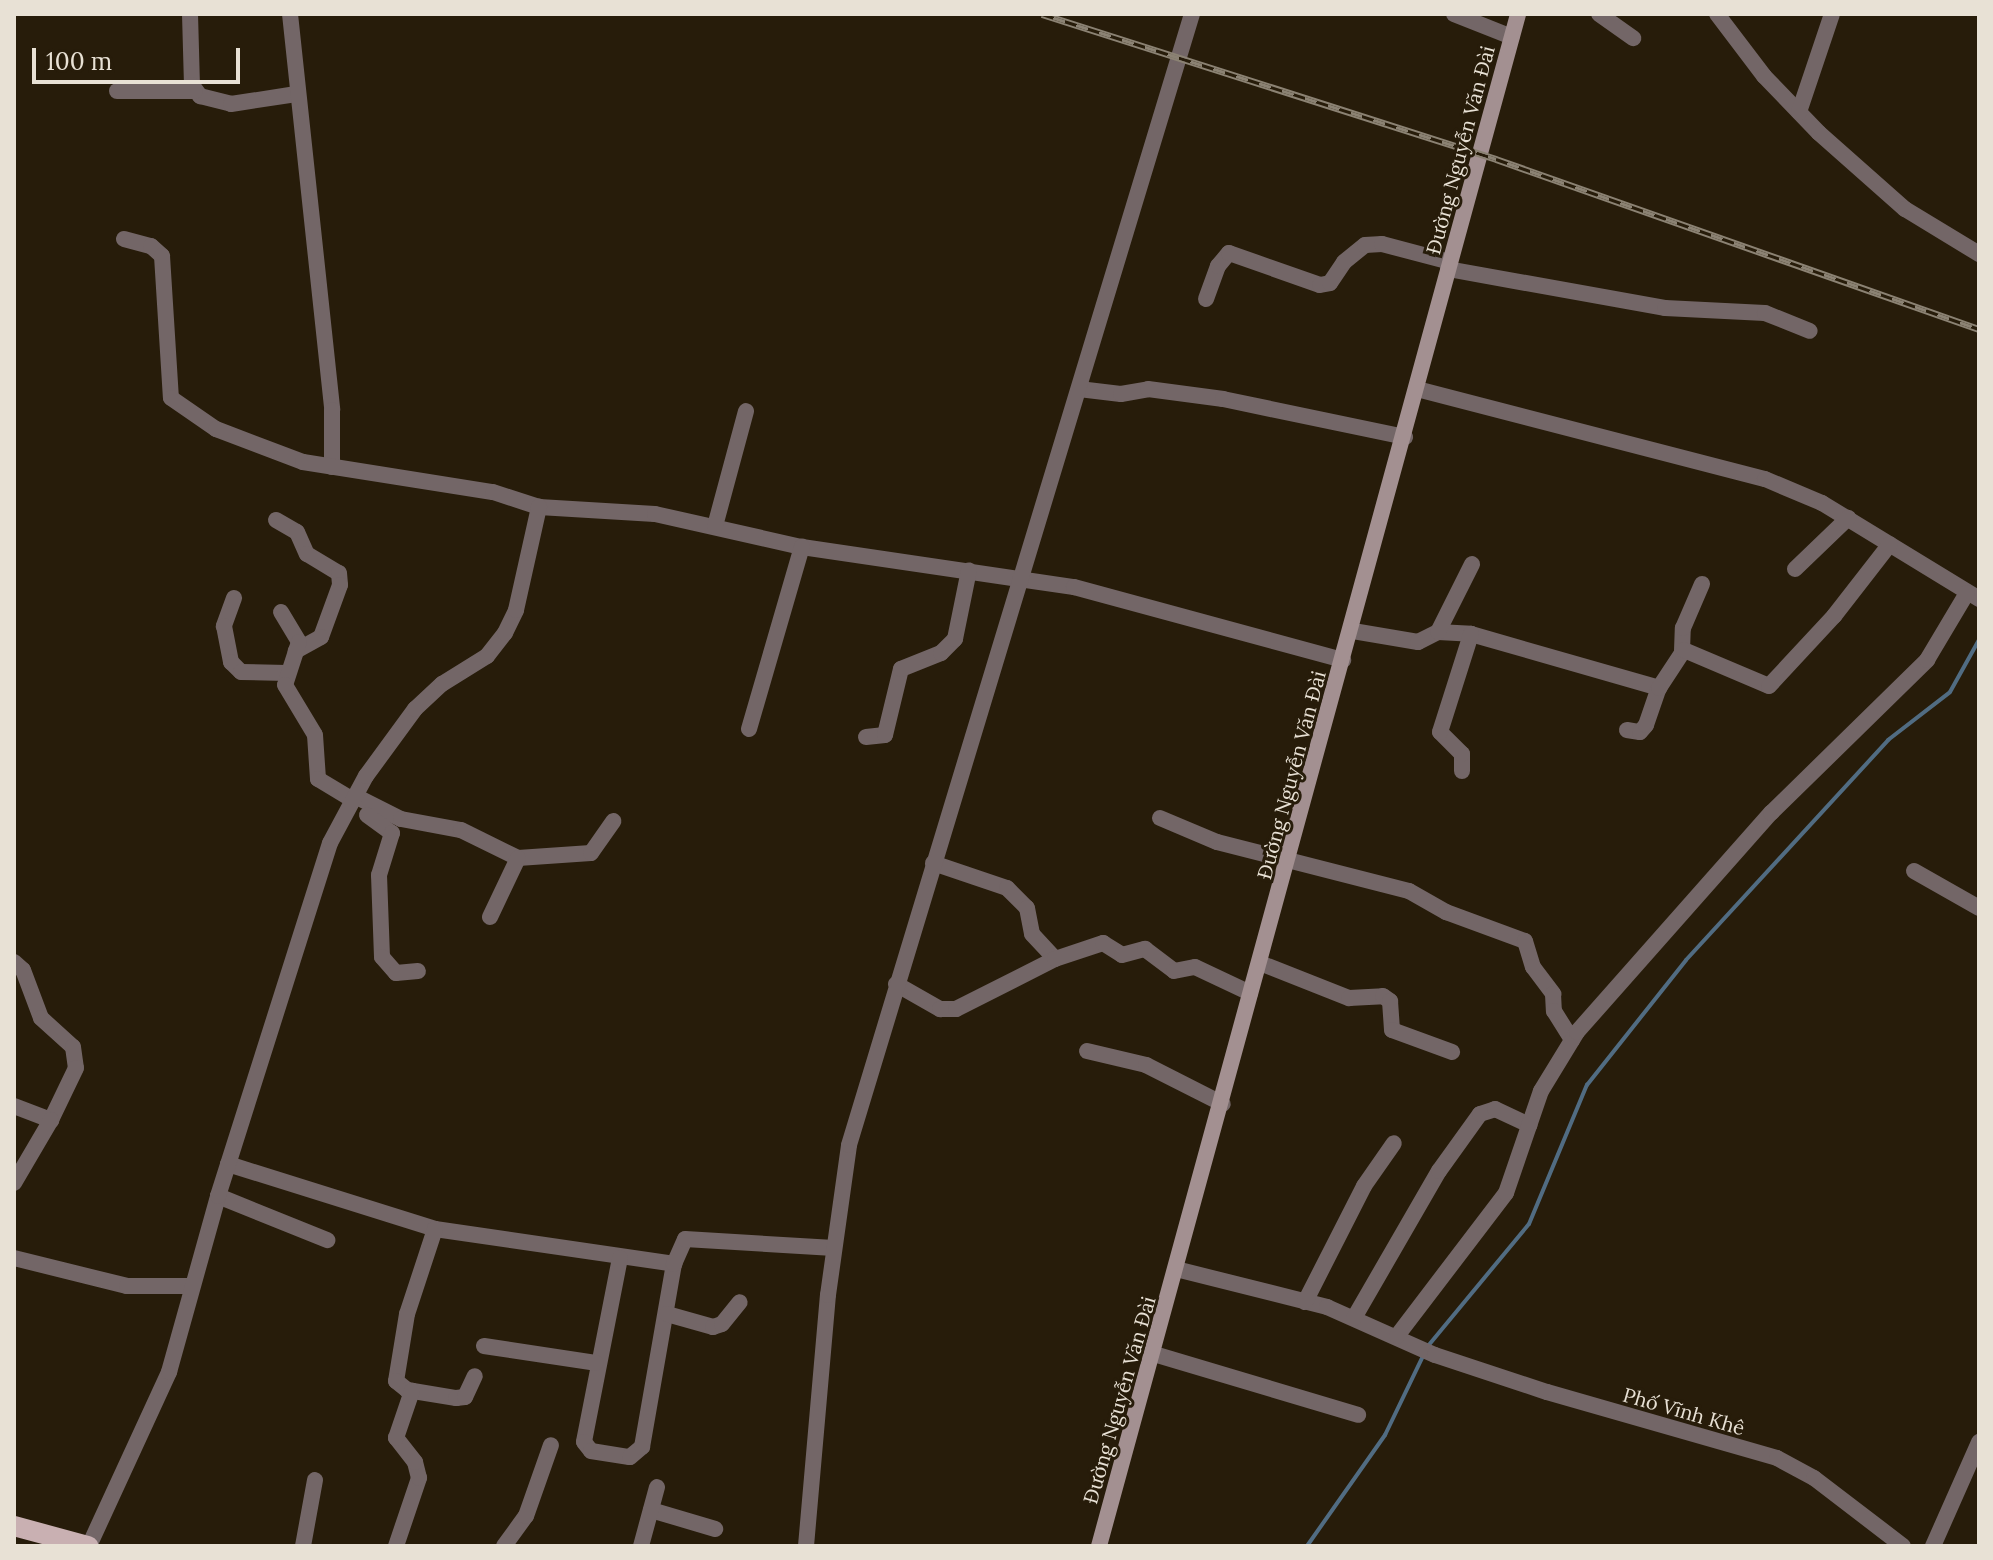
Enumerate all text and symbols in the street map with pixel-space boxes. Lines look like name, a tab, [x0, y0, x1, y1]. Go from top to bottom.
scale bar	[36, 32, 244, 82]
street label: Đường Nguyễn Văn Đài	[1421, 43, 1499, 257]
text: 100 m	[46, 46, 112, 77]
street label: Đường Nguyễn Văn Đài	[1252, 668, 1330, 882]
street label: Đường Nguyễn Văn Đài	[1078, 1293, 1160, 1507]
street label: Phố Vĩnh Khê	[1620, 1382, 1748, 1440]

